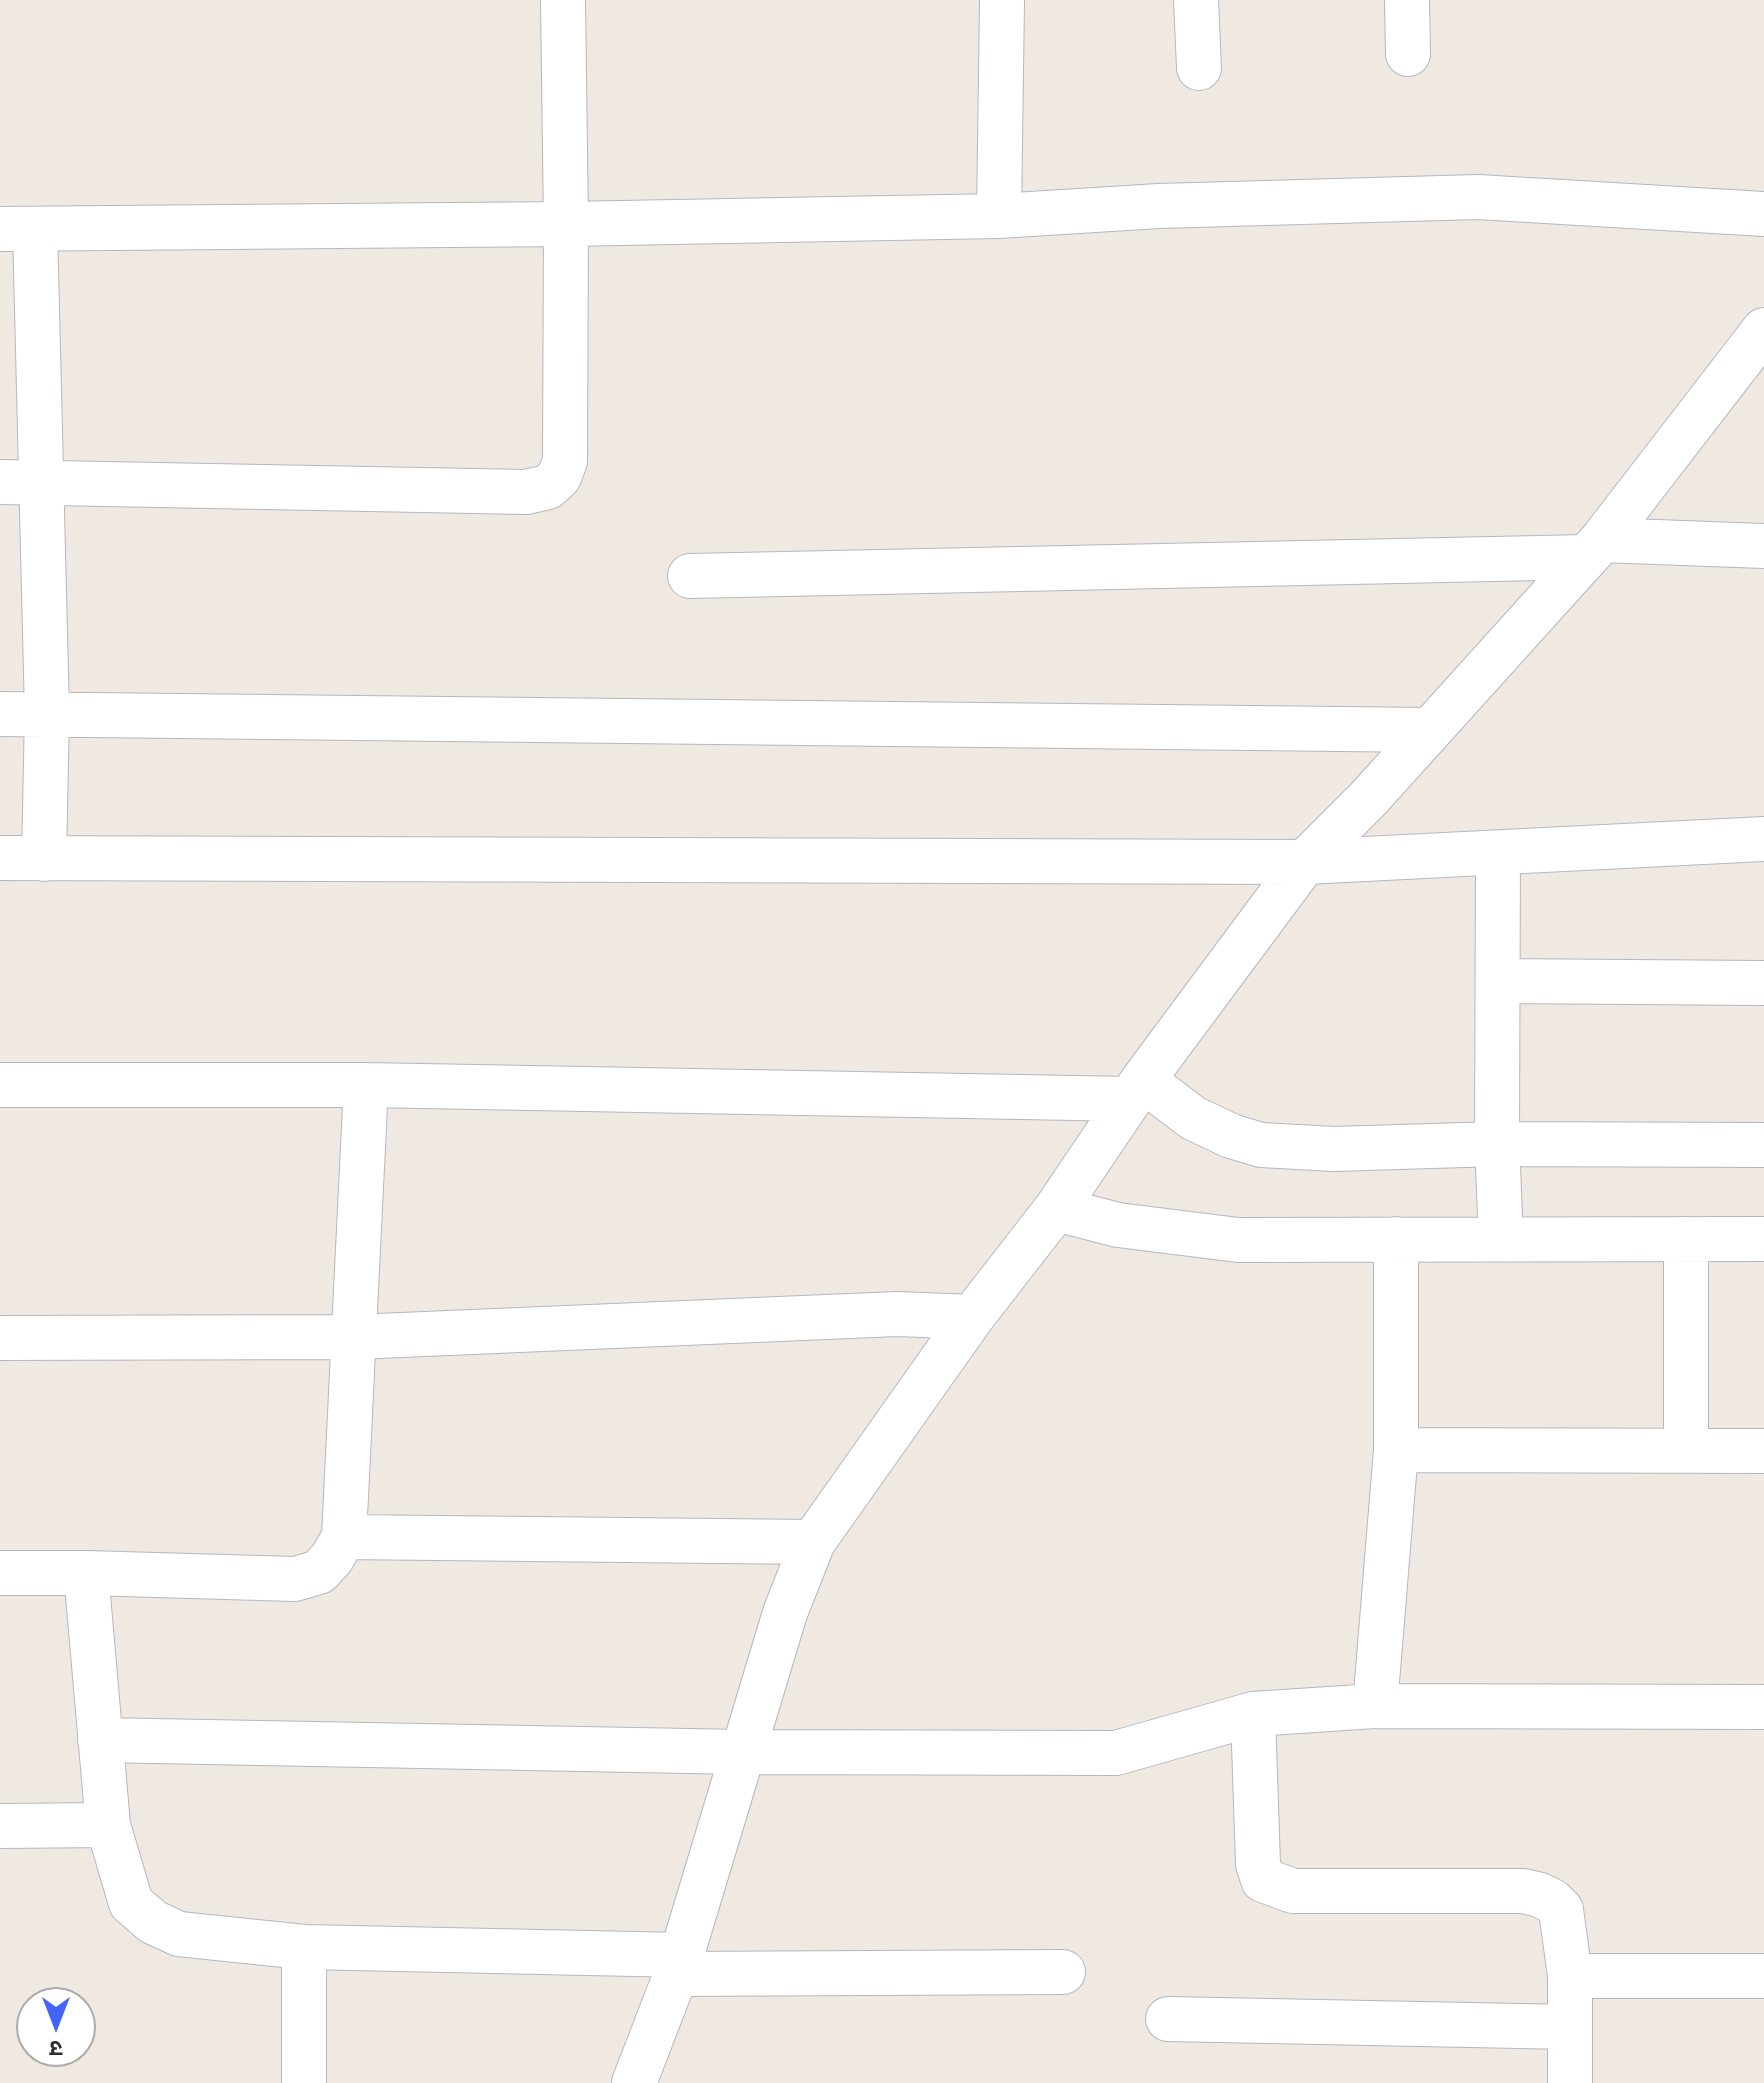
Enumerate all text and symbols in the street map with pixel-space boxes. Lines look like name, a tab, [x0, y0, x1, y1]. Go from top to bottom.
north arrow	[16, 1987, 96, 2067]
text: उ	[50, 2036, 62, 2063]

